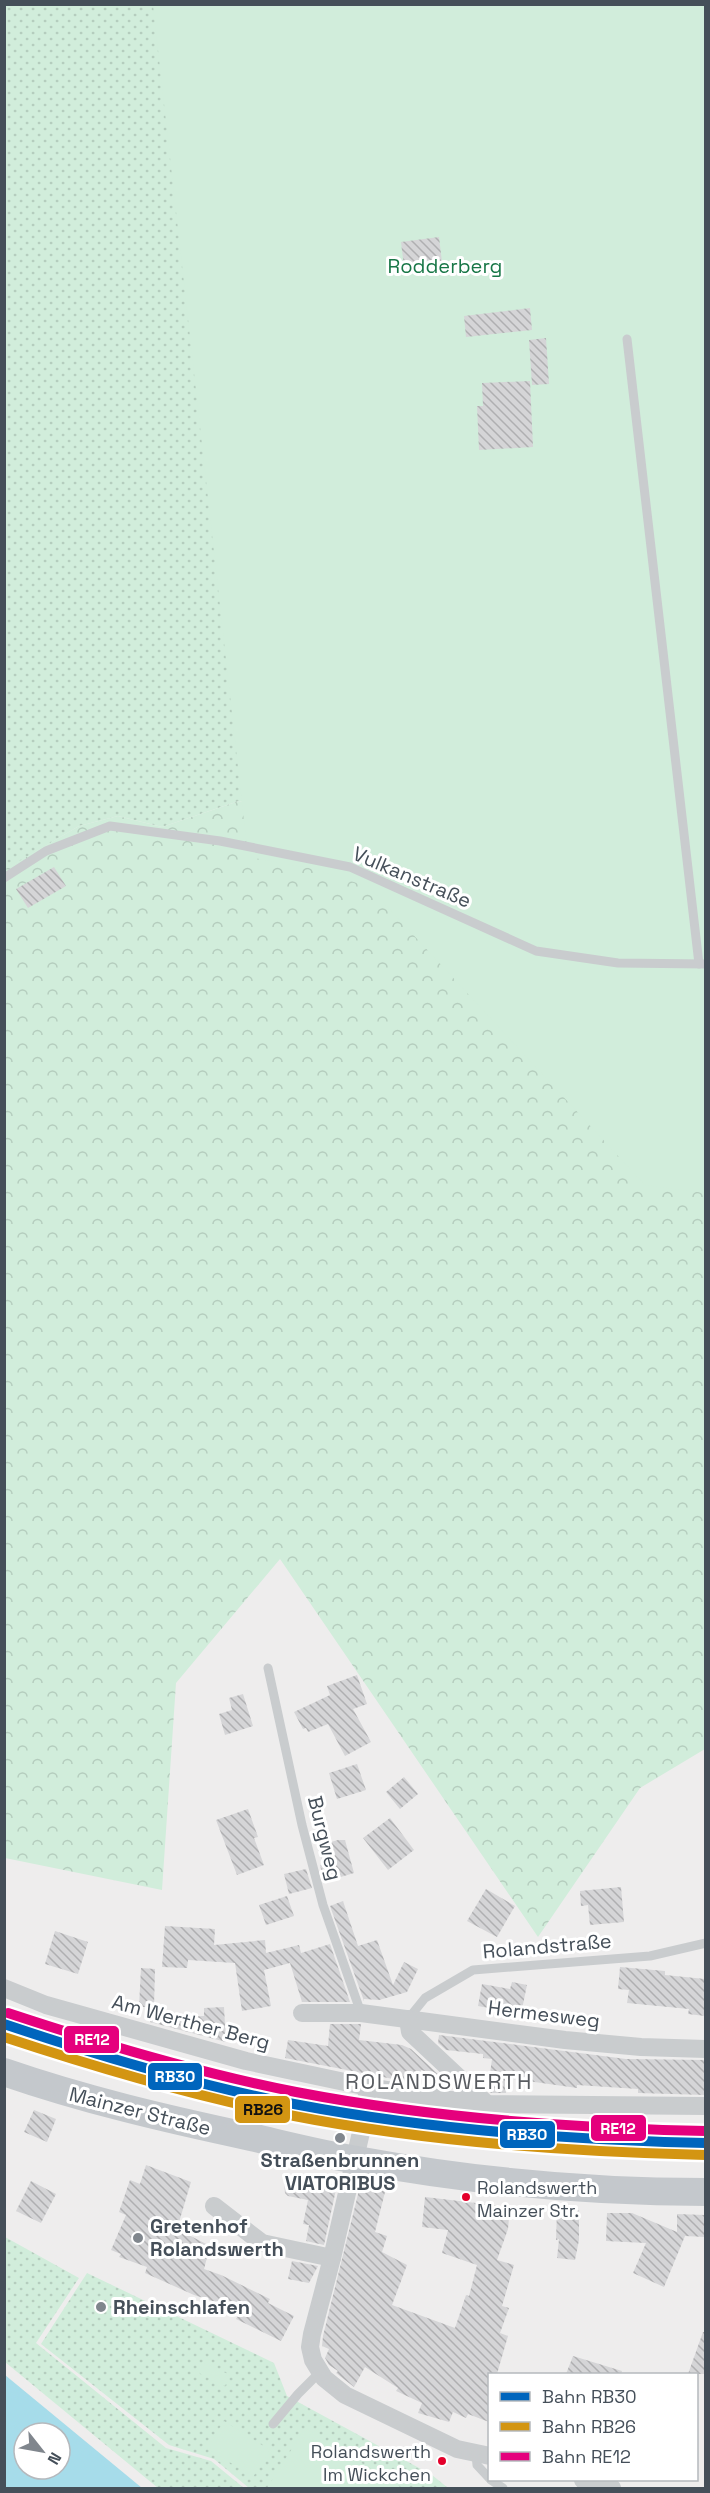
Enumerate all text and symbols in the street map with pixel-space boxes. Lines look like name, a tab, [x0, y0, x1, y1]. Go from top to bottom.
park label: Rodderberg	[388, 253, 502, 279]
street label: Vulkanstraße	[349, 840, 475, 914]
street label: Burgweg	[302, 1793, 348, 1883]
street label: Rolandstraße	[482, 1927, 612, 1965]
street label: Am Werther Berg	[109, 1988, 273, 2056]
street label: Hermesweg	[487, 1994, 601, 2034]
line badge: RE12	[63, 2025, 120, 2054]
text: RE12	[74, 2029, 110, 2050]
line badge: RB30	[147, 2062, 203, 2091]
text: RB30	[155, 2066, 195, 2087]
district label: ROLANDSWERTH	[345, 2067, 533, 2095]
street label: Mainzer Straße	[66, 2081, 214, 2141]
line badge: RB26	[234, 2095, 291, 2124]
text: RB26	[243, 2099, 283, 2120]
line badge: RE12	[590, 2114, 647, 2142]
text: RE12	[600, 2118, 636, 2139]
line badge: RB30	[499, 2120, 556, 2149]
text: RB30	[507, 2124, 547, 2145]
marker: Straßenbrunnen VIATORIBUS	[333, 2131, 347, 2145]
place label: Straßenbrunnen VIATORIBUS	[261, 2147, 419, 2196]
place label: Rolandswerth Mainzer Str.	[477, 2176, 597, 2222]
marker: Rolandswerth Mainzer Str.	[460, 2191, 472, 2203]
place label: Gretenhof Rolandswerth	[150, 2213, 284, 2262]
marker: Gretenhof Rolandswerth	[131, 2231, 145, 2245]
place label: Rheinschlafen	[113, 2294, 250, 2320]
marker: Rheinschlafen	[94, 2300, 108, 2314]
legend	[488, 2373, 698, 2481]
text: Bahn RB30	[542, 2385, 637, 2408]
text: Bahn RB26	[542, 2415, 636, 2438]
north arrow	[12, 2421, 72, 2481]
place label: Rolandswerth Im Wickchen	[311, 2440, 431, 2486]
text: Bahn RE12	[542, 2445, 631, 2468]
text: N	[43, 2448, 66, 2468]
marker: Rolandswerth Im Wickchen	[436, 2455, 448, 2467]

